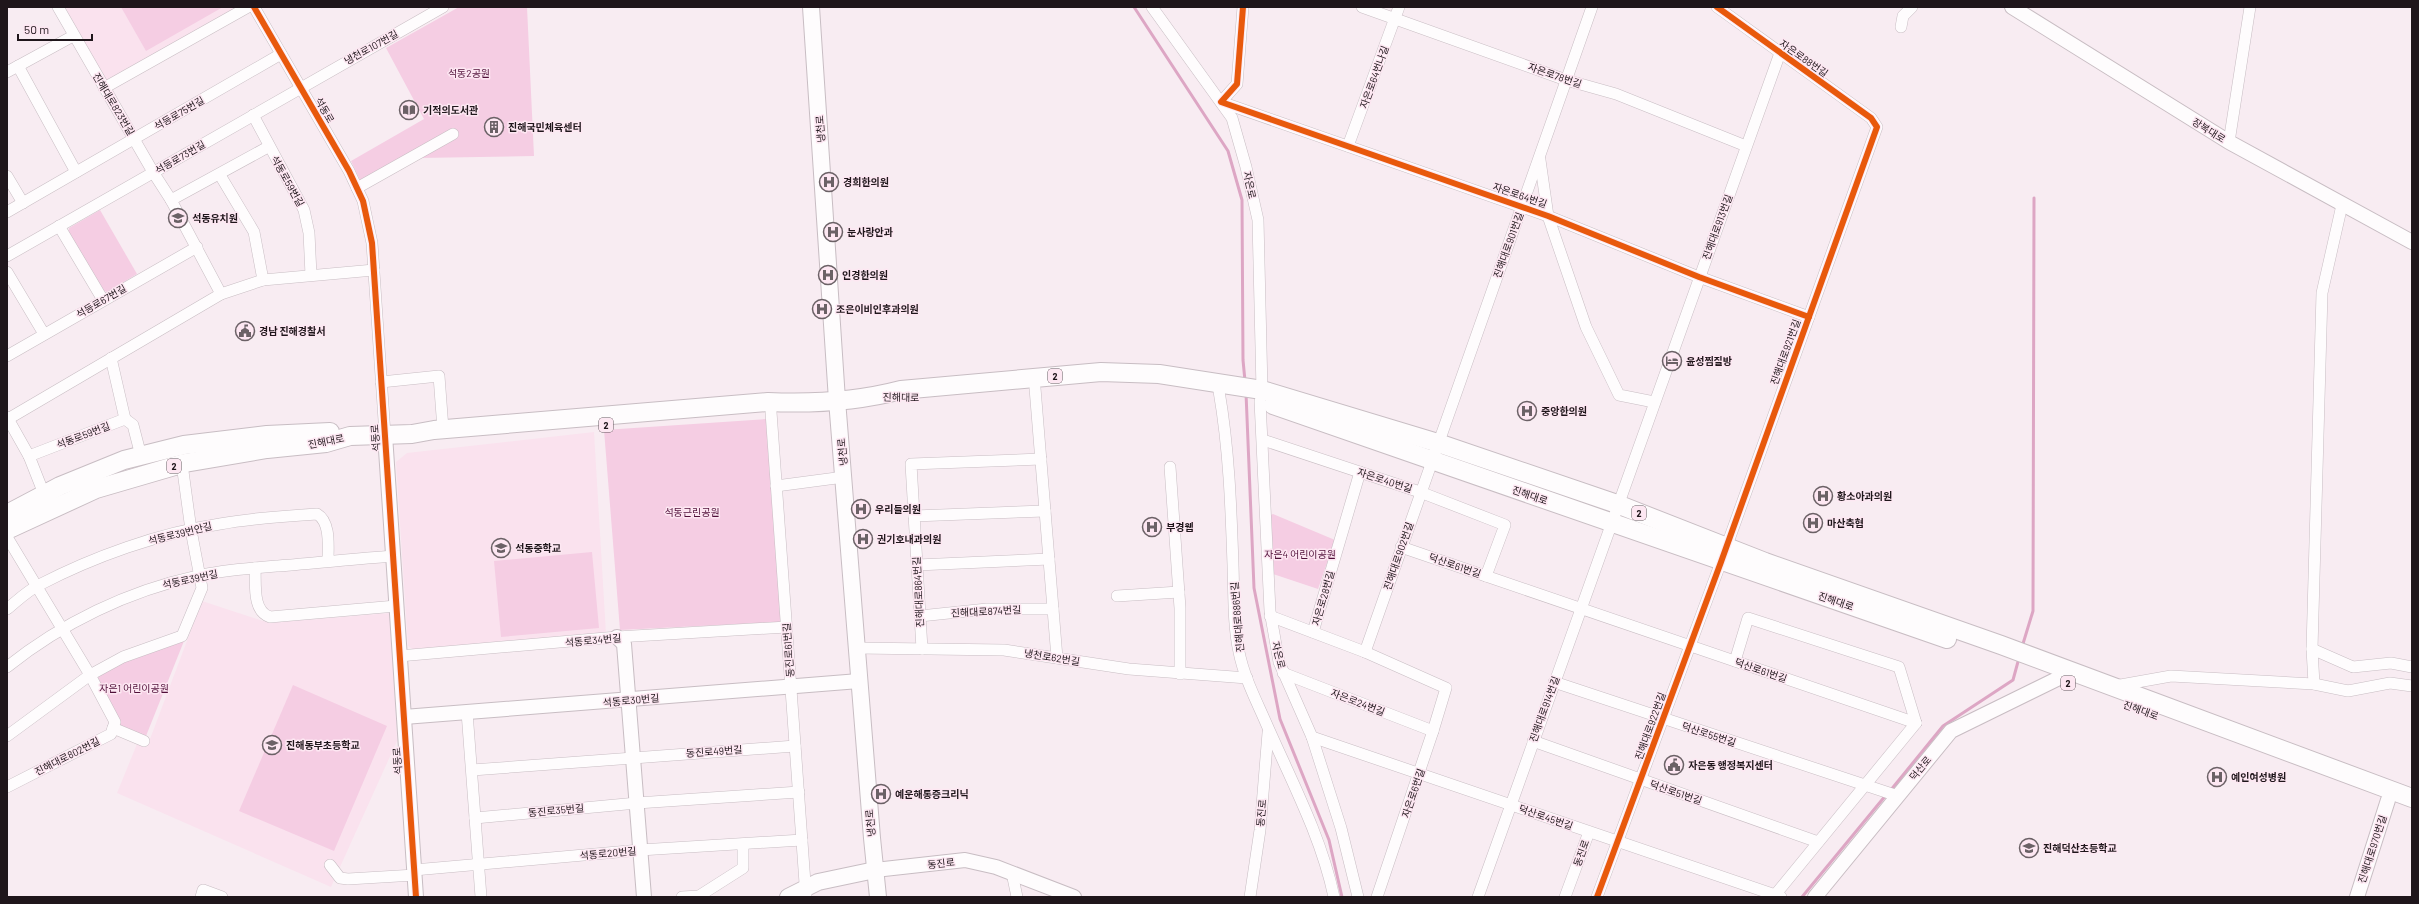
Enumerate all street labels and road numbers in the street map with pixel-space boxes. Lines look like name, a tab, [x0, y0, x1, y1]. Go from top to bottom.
street label: 냉천로107번길	[342, 27, 400, 67]
street label: 자은로88번길	[1777, 37, 1831, 79]
street label: 자은로64번나길	[1357, 44, 1391, 110]
street label: 자은로78번길	[1527, 60, 1583, 90]
street label: 진해대로823번길	[91, 71, 137, 137]
street label: 석동로75번길	[152, 94, 206, 132]
street label: 석동로	[313, 95, 337, 125]
street label: 냉천로	[813, 115, 827, 143]
street label: 장복대로	[2190, 115, 2228, 145]
street label: 석동로73번길	[153, 138, 207, 176]
street label: 석동로59번길	[269, 153, 307, 209]
street label: 자은로	[1241, 170, 1259, 200]
street label: 자은로64번길	[1491, 180, 1549, 210]
street label: 진해대로913번길	[1700, 193, 1734, 261]
street label: 진해대로901번길	[1491, 210, 1525, 280]
street label: 석동로67번길	[74, 282, 128, 320]
street label: 진해대로921번길	[1768, 317, 1802, 387]
road number: 2	[1048, 369, 1062, 383]
street label: 진해대로	[882, 391, 920, 403]
road number: 2	[599, 418, 613, 432]
street label: 석동로59번길	[55, 419, 111, 451]
street label: 석동로	[368, 424, 382, 452]
street label: 진해대로	[307, 432, 345, 450]
street label: 냉천로	[835, 438, 849, 466]
road number: 2	[167, 459, 181, 473]
street label: 자은로40번길	[1356, 465, 1414, 495]
street label: 진해대로	[1511, 483, 1549, 507]
road number: 2	[1632, 506, 1646, 520]
street label: 석동로39번안길	[147, 519, 213, 547]
street label: 진해대로902번길	[1381, 520, 1415, 592]
street label: 덕산로61번길	[1427, 550, 1483, 580]
street label: 진해대로864번길	[910, 556, 926, 628]
street label: 석동로39번길	[161, 567, 219, 591]
street label: 자은로28번길	[1309, 569, 1337, 627]
street label: 진해대로886번길	[1228, 581, 1246, 653]
street label: 진해대로	[1817, 589, 1855, 613]
street label: 진해대로874번길	[950, 603, 1022, 619]
street label: 동진로61번길	[780, 622, 796, 678]
street label: 석동로34번길	[564, 632, 622, 648]
street label: 자은로	[1270, 640, 1288, 670]
street label: 냉천로62번길	[1023, 647, 1081, 667]
street label: 덕산로61번길	[1733, 655, 1789, 685]
street label: 진해대로914번길	[1527, 674, 1561, 744]
road number: 2	[2061, 676, 2075, 690]
street label: 자은로24번길	[1329, 686, 1387, 718]
street label: 진해대로922번길	[1632, 691, 1668, 761]
street label: 석동로30번길	[602, 692, 660, 708]
street label: 진해대로	[2122, 698, 2160, 722]
street label: 덕산로55번길	[1680, 720, 1738, 748]
street label: 진해대로802번길	[32, 734, 102, 778]
street label: 동진로49번길	[685, 743, 743, 759]
street label: 석동로	[390, 747, 404, 775]
street label: 덕산로	[1907, 754, 1933, 782]
street label: 자은로6번길	[1399, 767, 1427, 819]
street label: 덕산로51번길	[1648, 777, 1704, 807]
street label: 동진로	[1254, 799, 1268, 827]
street label: 동진로35번길	[527, 802, 585, 818]
street label: 덕산로45번길	[1517, 802, 1575, 832]
street label: 냉천로	[863, 809, 877, 837]
street label: 진해대로970번길	[2355, 813, 2389, 885]
street label: 동진로	[1571, 838, 1591, 868]
street label: 석동로20번길	[579, 845, 637, 861]
street label: 동진로	[927, 856, 955, 870]

